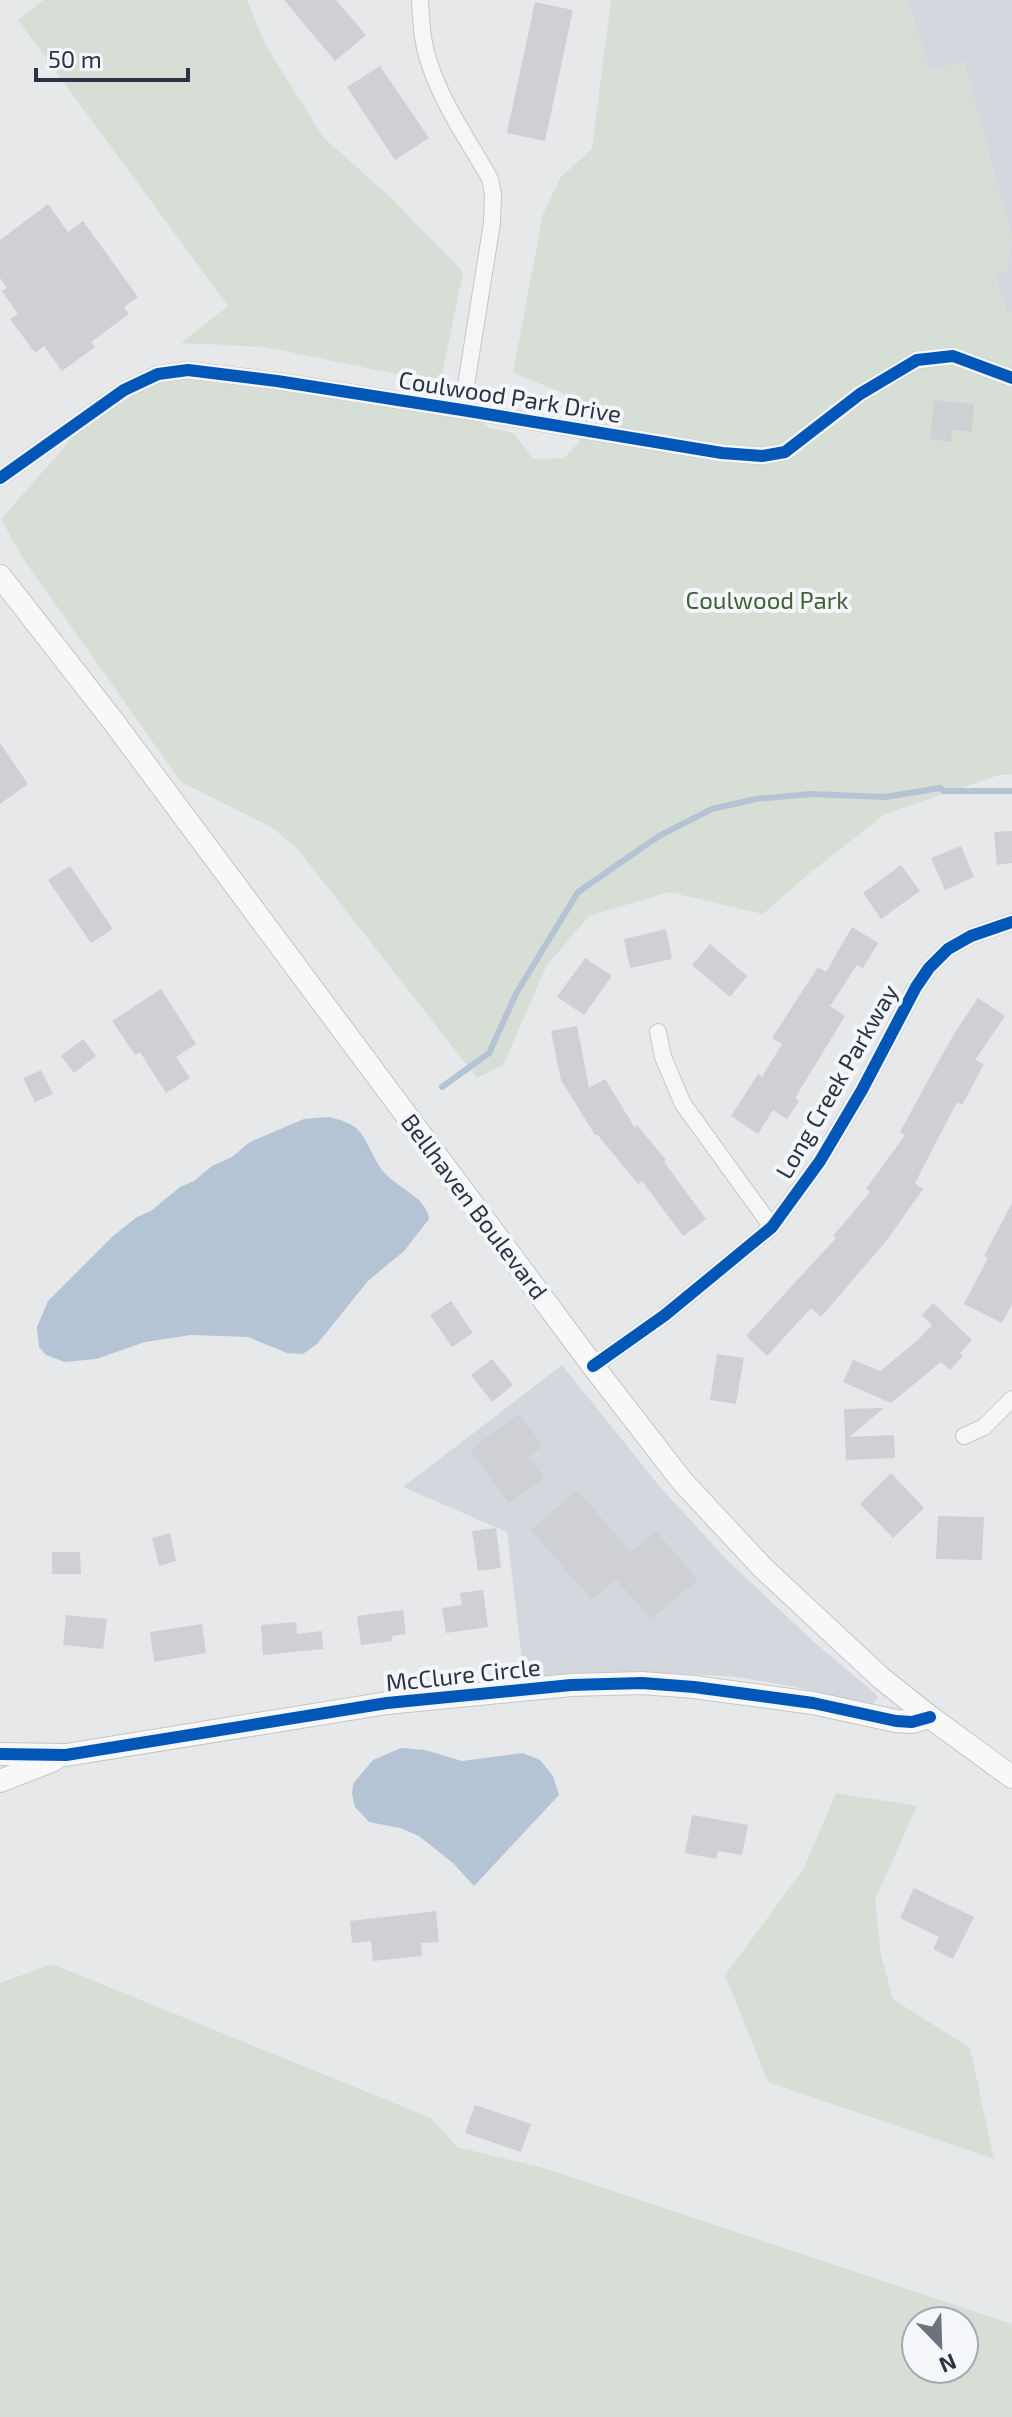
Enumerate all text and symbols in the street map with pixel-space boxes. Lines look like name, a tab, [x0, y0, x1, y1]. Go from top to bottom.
scale bar	[36, 32, 188, 82]
text: 50 m	[48, 44, 102, 73]
street label: Coulwood Park Drive	[397, 364, 623, 428]
park label: Coulwood Park	[686, 585, 848, 614]
street label: Long Creek Parkway	[769, 979, 904, 1183]
street label: Bellhaven Boulevard	[396, 1107, 554, 1305]
street label: McClure Circle	[384, 1651, 542, 1697]
north arrow	[900, 2305, 980, 2385]
text: N	[936, 2349, 961, 2379]

